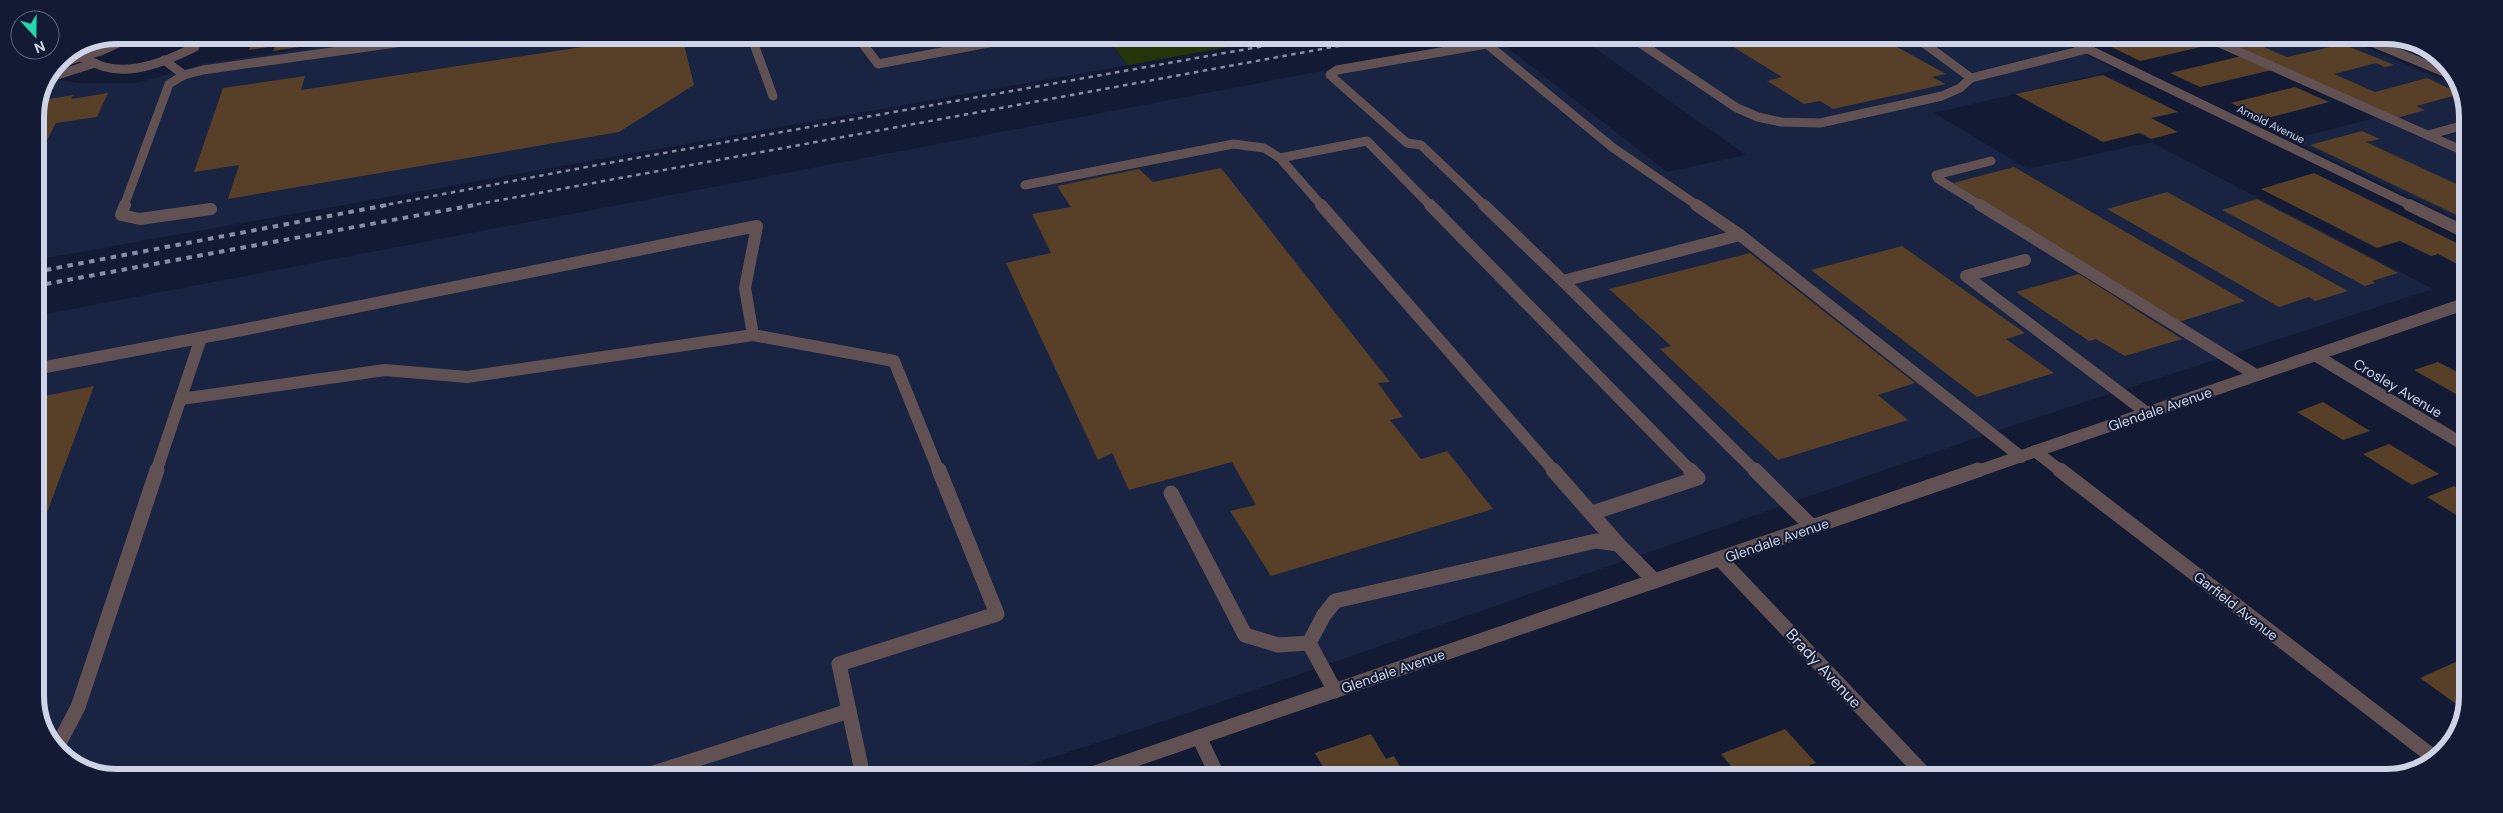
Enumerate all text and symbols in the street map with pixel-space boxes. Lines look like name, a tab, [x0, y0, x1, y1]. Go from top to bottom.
north arrow	[10, 10, 60, 60]
text: N	[32, 37, 48, 57]
street label: Arnold Avenue	[2235, 102, 2307, 146]
street label: Crosley Avenue	[2350, 354, 2446, 422]
street label: Glendale Avenue	[2106, 383, 2214, 435]
street label: Glendale Avenue	[1723, 514, 1831, 566]
street label: Garfield Avenue	[2190, 567, 2282, 645]
street label: Brady Avenue	[1781, 624, 1866, 713]
street label: Glendale Avenue	[1339, 645, 1447, 697]

